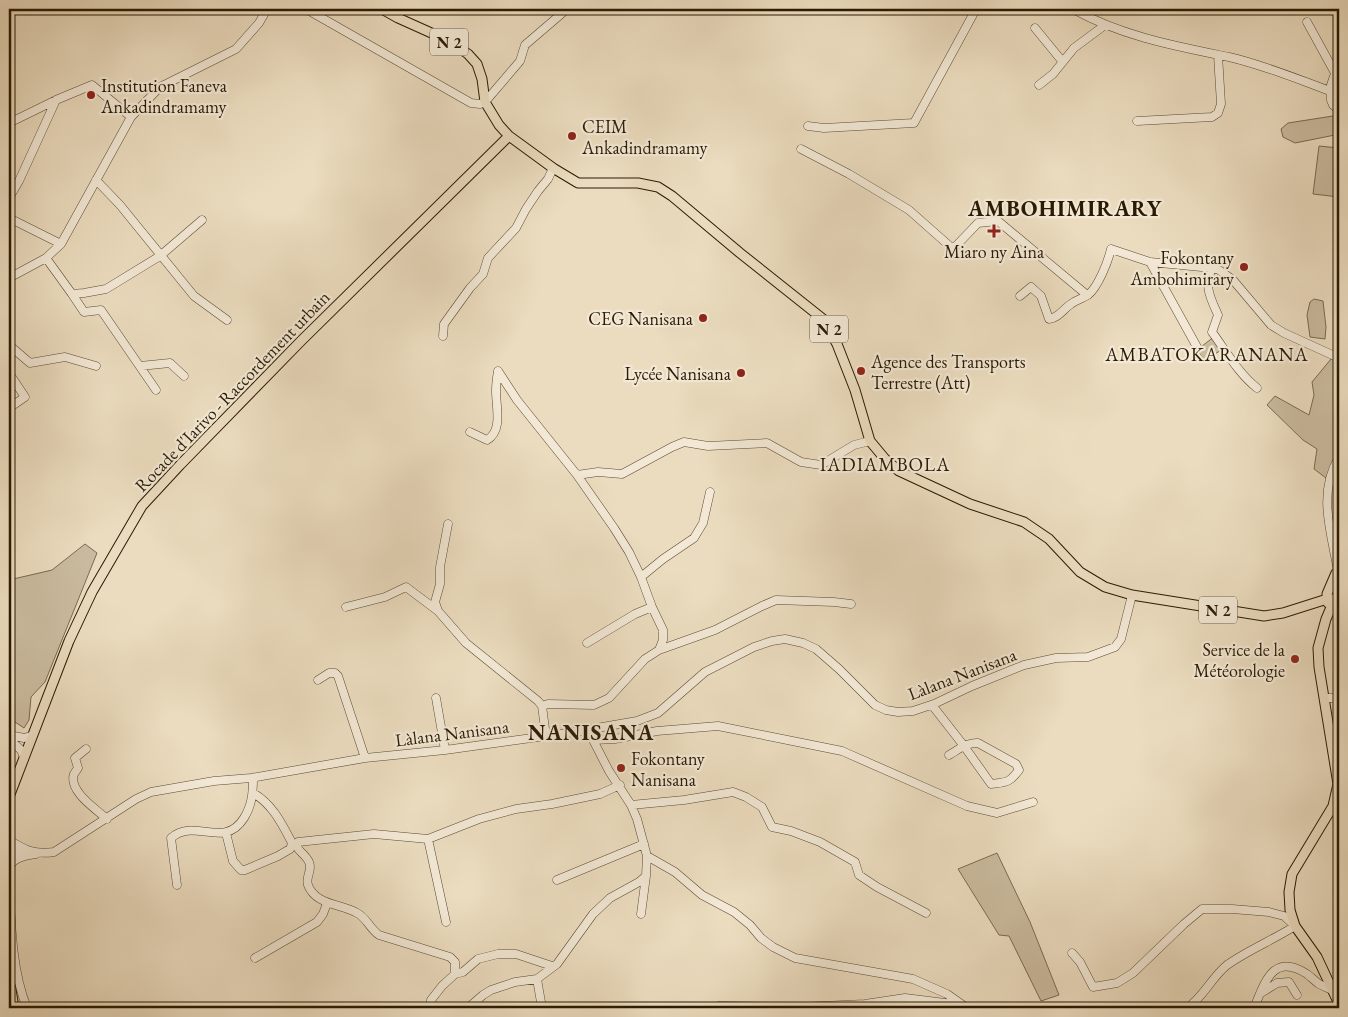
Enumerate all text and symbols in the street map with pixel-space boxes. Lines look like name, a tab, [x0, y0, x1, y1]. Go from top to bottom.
road number: N 2	[430, 28, 468, 56]
place label: Institution Faneva Ankadindramamy	[100, 74, 228, 118]
marker: Institution Faneva Ankadindramamy	[85, 89, 97, 101]
place label: CEIM Ankadindramamy	[581, 115, 707, 159]
marker: CEIM Ankadindramamy	[566, 130, 578, 142]
district label: AMBOHIMIRARY	[967, 194, 1163, 223]
marker: Miaro ny Aina	[987, 224, 1001, 238]
place label: Miaro ny Aina	[944, 240, 1045, 263]
place label: Fokontany Ambohimirary	[1129, 246, 1234, 290]
marker: Fokontany Ambohimirary	[1238, 261, 1250, 273]
street label: Rocade d'Iarivo - Raccordement urbain	[130, 285, 335, 496]
place label: CEG Nanisana	[588, 307, 694, 330]
marker: CEG Nanisana	[697, 312, 709, 324]
road number: N 2	[810, 316, 848, 342]
district label: AMBATOKARANANA	[1104, 342, 1309, 367]
place label: Agence des Transports Terrestre (Att)	[870, 350, 1026, 394]
place label: Lycée Nanisana	[624, 362, 732, 385]
marker: Agence des Transports Terrestre (Att)	[855, 365, 867, 377]
marker: Lycée Nanisana	[735, 367, 747, 379]
district label: IADIAMBOLA	[820, 452, 950, 477]
road number: N 2	[1199, 596, 1237, 624]
place label: Service de la Météorologie	[1194, 638, 1286, 682]
street label: Làlana Nanisana	[904, 642, 1020, 705]
marker: Service de la Météorologie	[1289, 653, 1301, 665]
street label: Làlana Nanisana	[394, 715, 511, 751]
district label: NANISANA	[528, 718, 654, 747]
place label: Fokontany Nanisana	[631, 747, 705, 791]
marker: Fokontany Nanisana	[615, 762, 627, 774]

